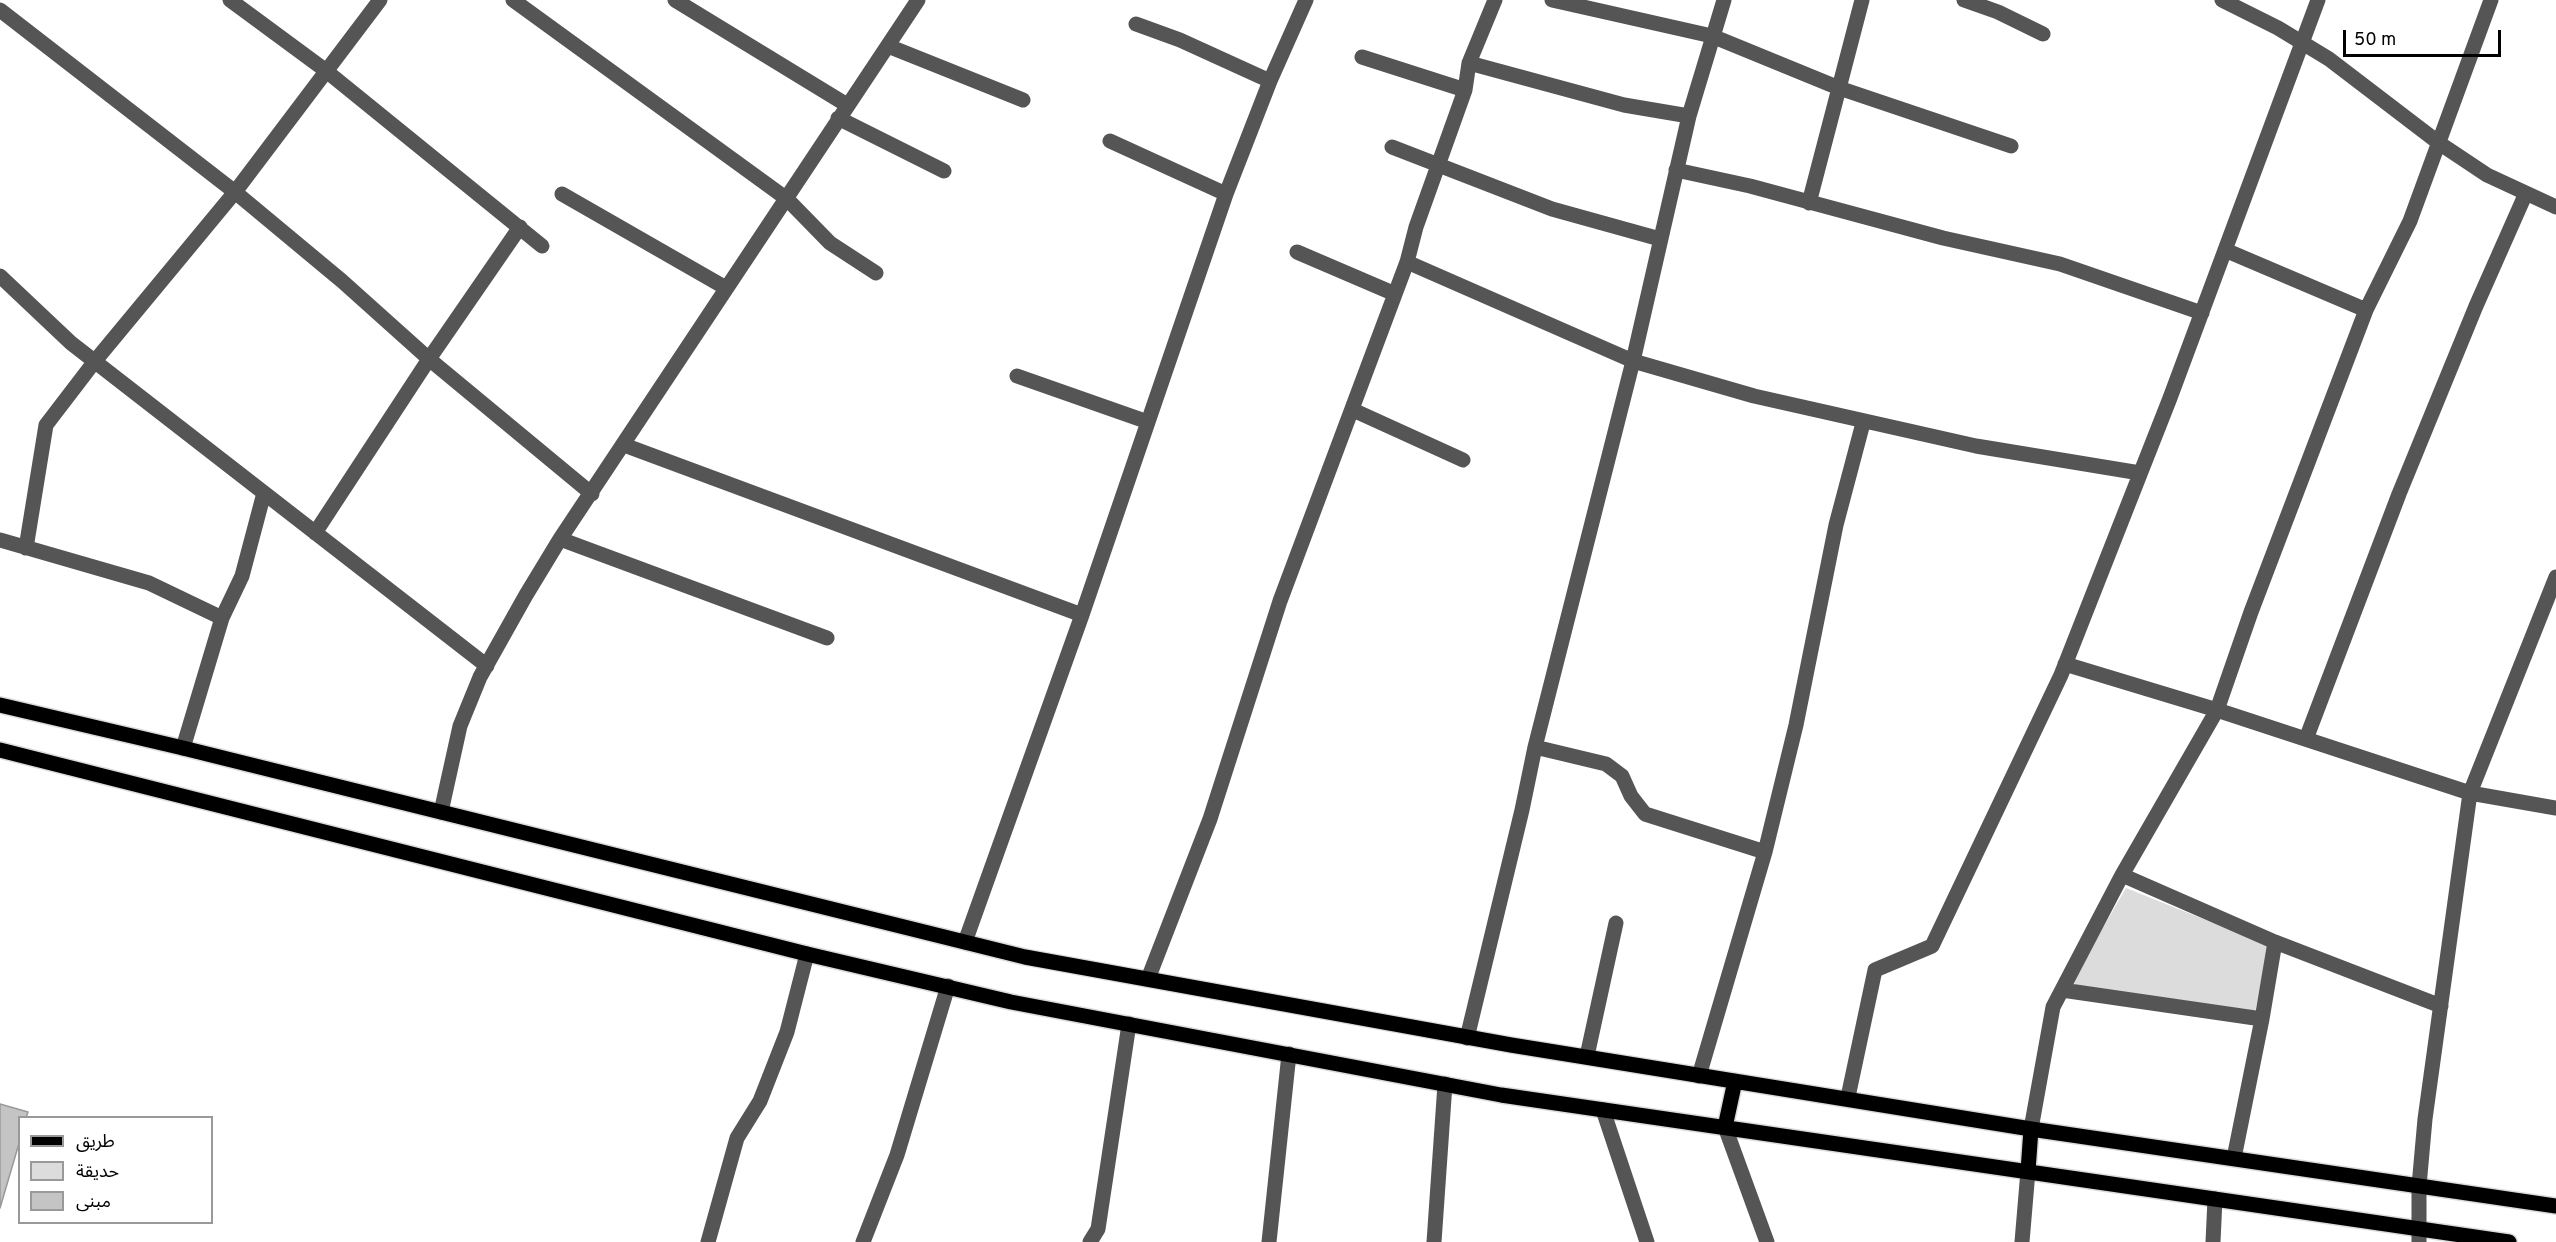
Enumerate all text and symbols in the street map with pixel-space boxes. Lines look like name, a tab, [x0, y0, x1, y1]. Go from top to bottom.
scale bar	[2346, 18, 2504, 56]
text: 50 m	[2354, 29, 2396, 52]
legend	[18, 1116, 213, 1224]
text: طريق	[76, 1131, 115, 1154]
text: حديقة	[76, 1161, 119, 1184]
text: مبنى	[76, 1191, 111, 1214]

